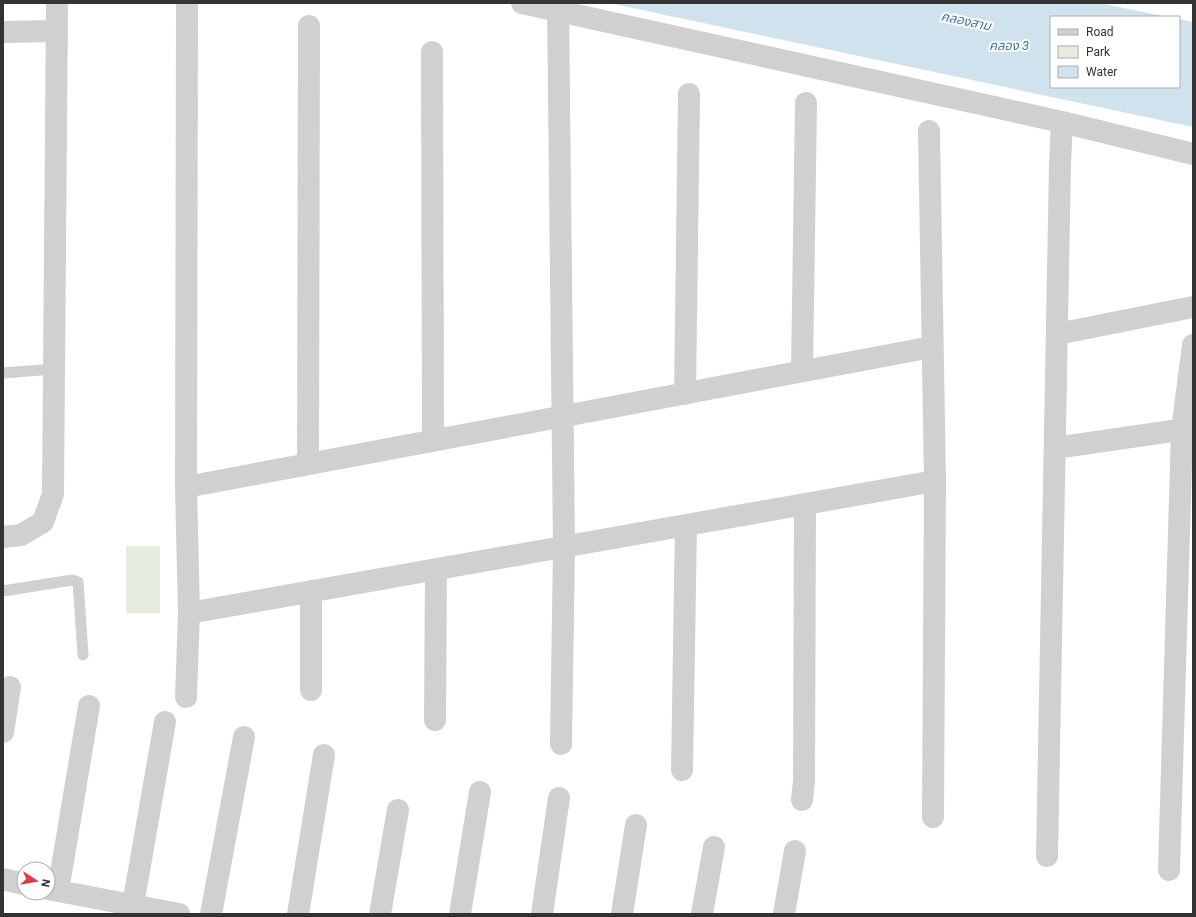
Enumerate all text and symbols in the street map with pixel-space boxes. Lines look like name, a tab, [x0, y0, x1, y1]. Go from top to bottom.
water label: คลองสาม	[940, 8, 993, 34]
legend	[1050, 16, 1180, 88]
text: Road	[1086, 25, 1114, 39]
water label: คลอง 3	[989, 38, 1029, 53]
text: Park	[1086, 45, 1111, 59]
text: Water	[1086, 65, 1117, 79]
north arrow	[16, 861, 56, 901]
text: N	[38, 878, 52, 888]

